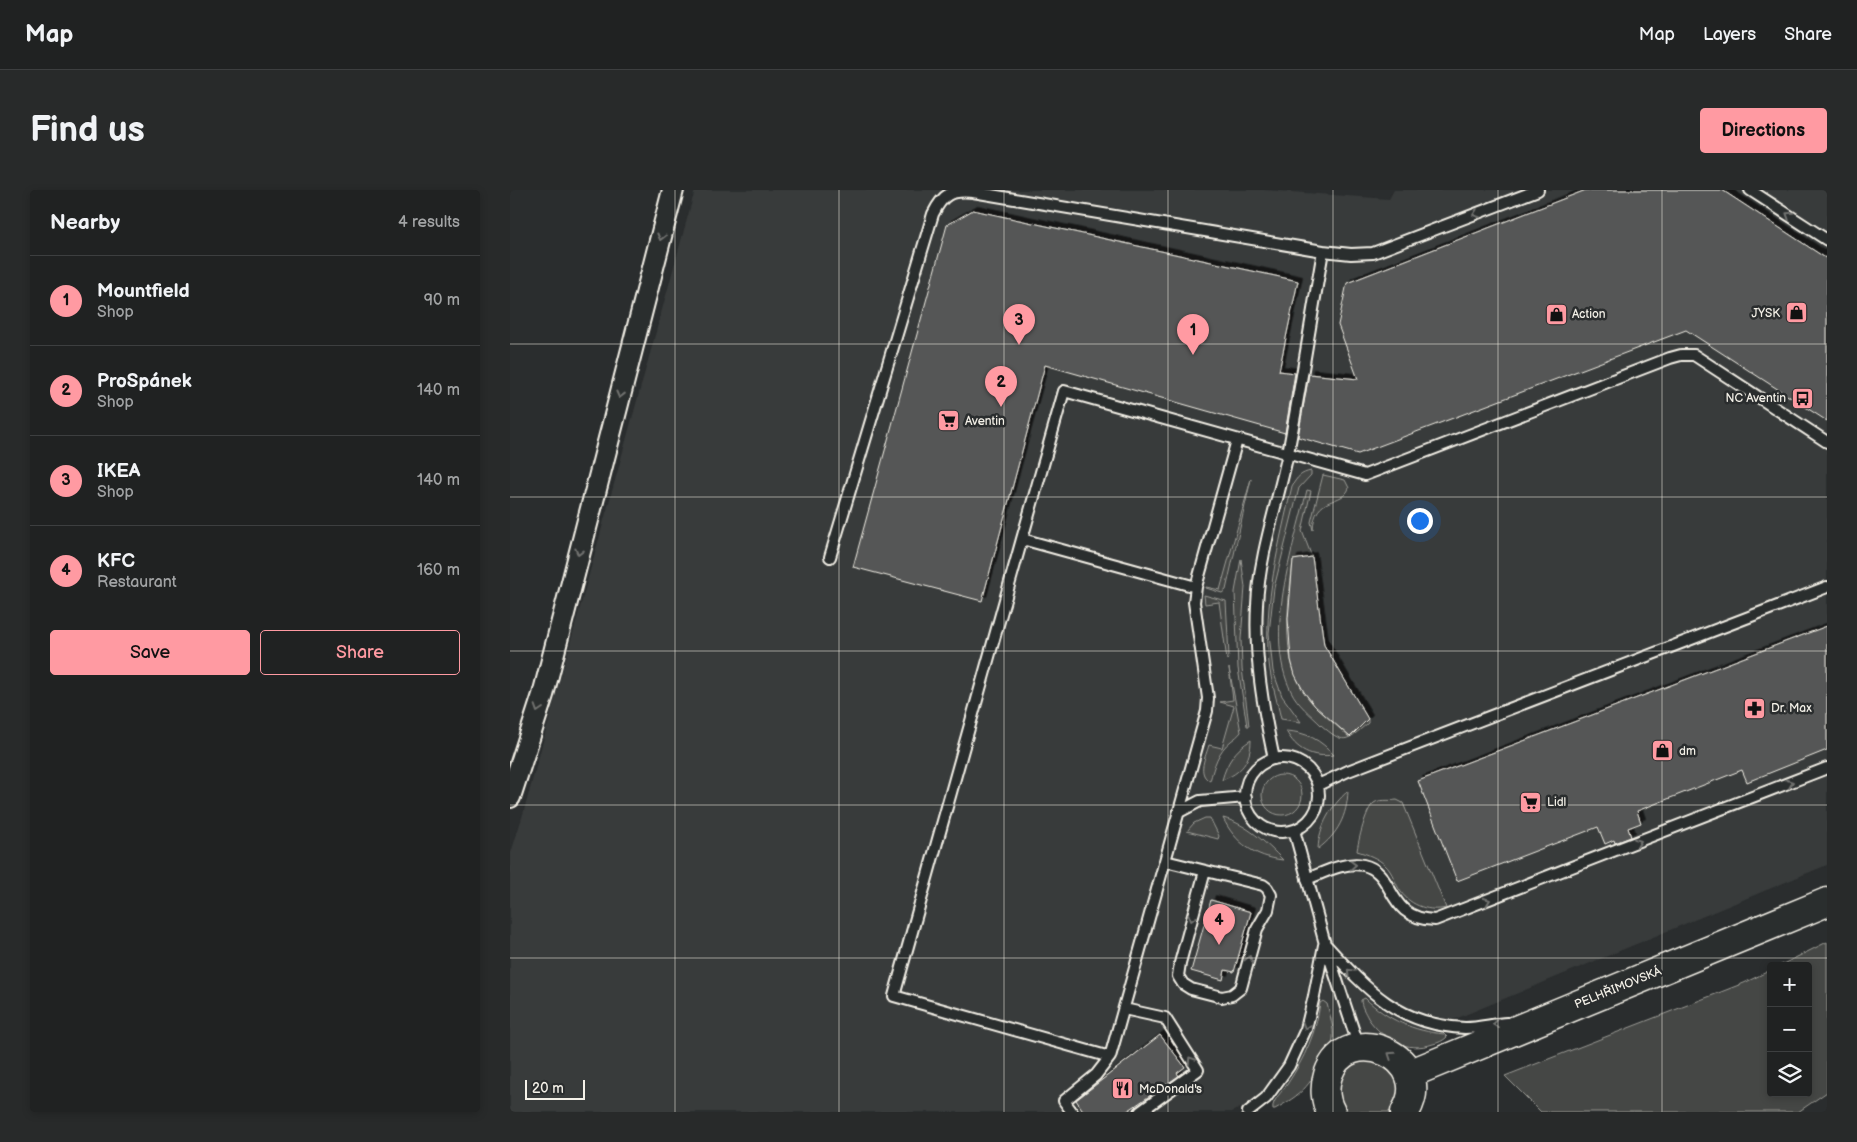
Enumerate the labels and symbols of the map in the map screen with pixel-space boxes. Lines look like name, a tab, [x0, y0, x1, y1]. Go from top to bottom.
one-way arrow	[1473, 208, 1481, 218]
one-way arrow	[1785, 212, 1794, 221]
one-way arrow	[656, 233, 666, 241]
shop icon: JYSK	[1784, 301, 1808, 325]
shop icon: Action	[1544, 302, 1568, 326]
pin: 3	[1003, 304, 1035, 345]
place label: JYSK	[1752, 306, 1780, 321]
place label: Action	[1572, 307, 1606, 322]
pin: 1	[1177, 314, 1209, 355]
pin: 2	[985, 366, 1017, 407]
bus stop icon: NC Aventin	[1790, 386, 1814, 410]
one-way arrow	[615, 390, 626, 399]
place label: NC Aventin	[1725, 391, 1786, 406]
supermarket icon: Aventin	[937, 409, 961, 433]
place label: Aventin	[965, 414, 1005, 429]
your location	[1407, 508, 1433, 534]
one-way arrow	[575, 547, 585, 555]
pharmacy icon: Dr. Max	[1743, 696, 1767, 720]
place label: Dr. Max	[1771, 701, 1812, 716]
one-way arrow	[534, 704, 544, 713]
shop icon: dm	[1651, 739, 1675, 763]
place label: dm	[1679, 744, 1696, 759]
one-way arrow	[1785, 779, 1793, 789]
supermarket icon: Lidl	[1519, 790, 1543, 814]
place label: Lidl	[1547, 795, 1566, 810]
one-way arrow	[1633, 838, 1642, 848]
one-way arrow	[1349, 859, 1357, 870]
one-way arrow	[1482, 897, 1491, 907]
pin: 4	[1203, 904, 1235, 945]
one-way arrow	[1187, 914, 1198, 923]
one-way arrow	[1243, 955, 1254, 964]
street label: PELHŘIMOVSKÁ	[1572, 962, 1664, 1012]
one-way arrow	[1347, 969, 1356, 978]
one-way arrow	[1492, 1018, 1500, 1029]
one-way arrow	[1302, 1021, 1312, 1030]
one-way arrow	[1387, 1052, 1397, 1061]
one-way arrow	[1188, 1056, 1198, 1065]
scale bar	[525, 1077, 585, 1100]
restaurant icon: McDonald's	[1111, 1077, 1135, 1101]
place label: McDonald's	[1139, 1082, 1202, 1097]

